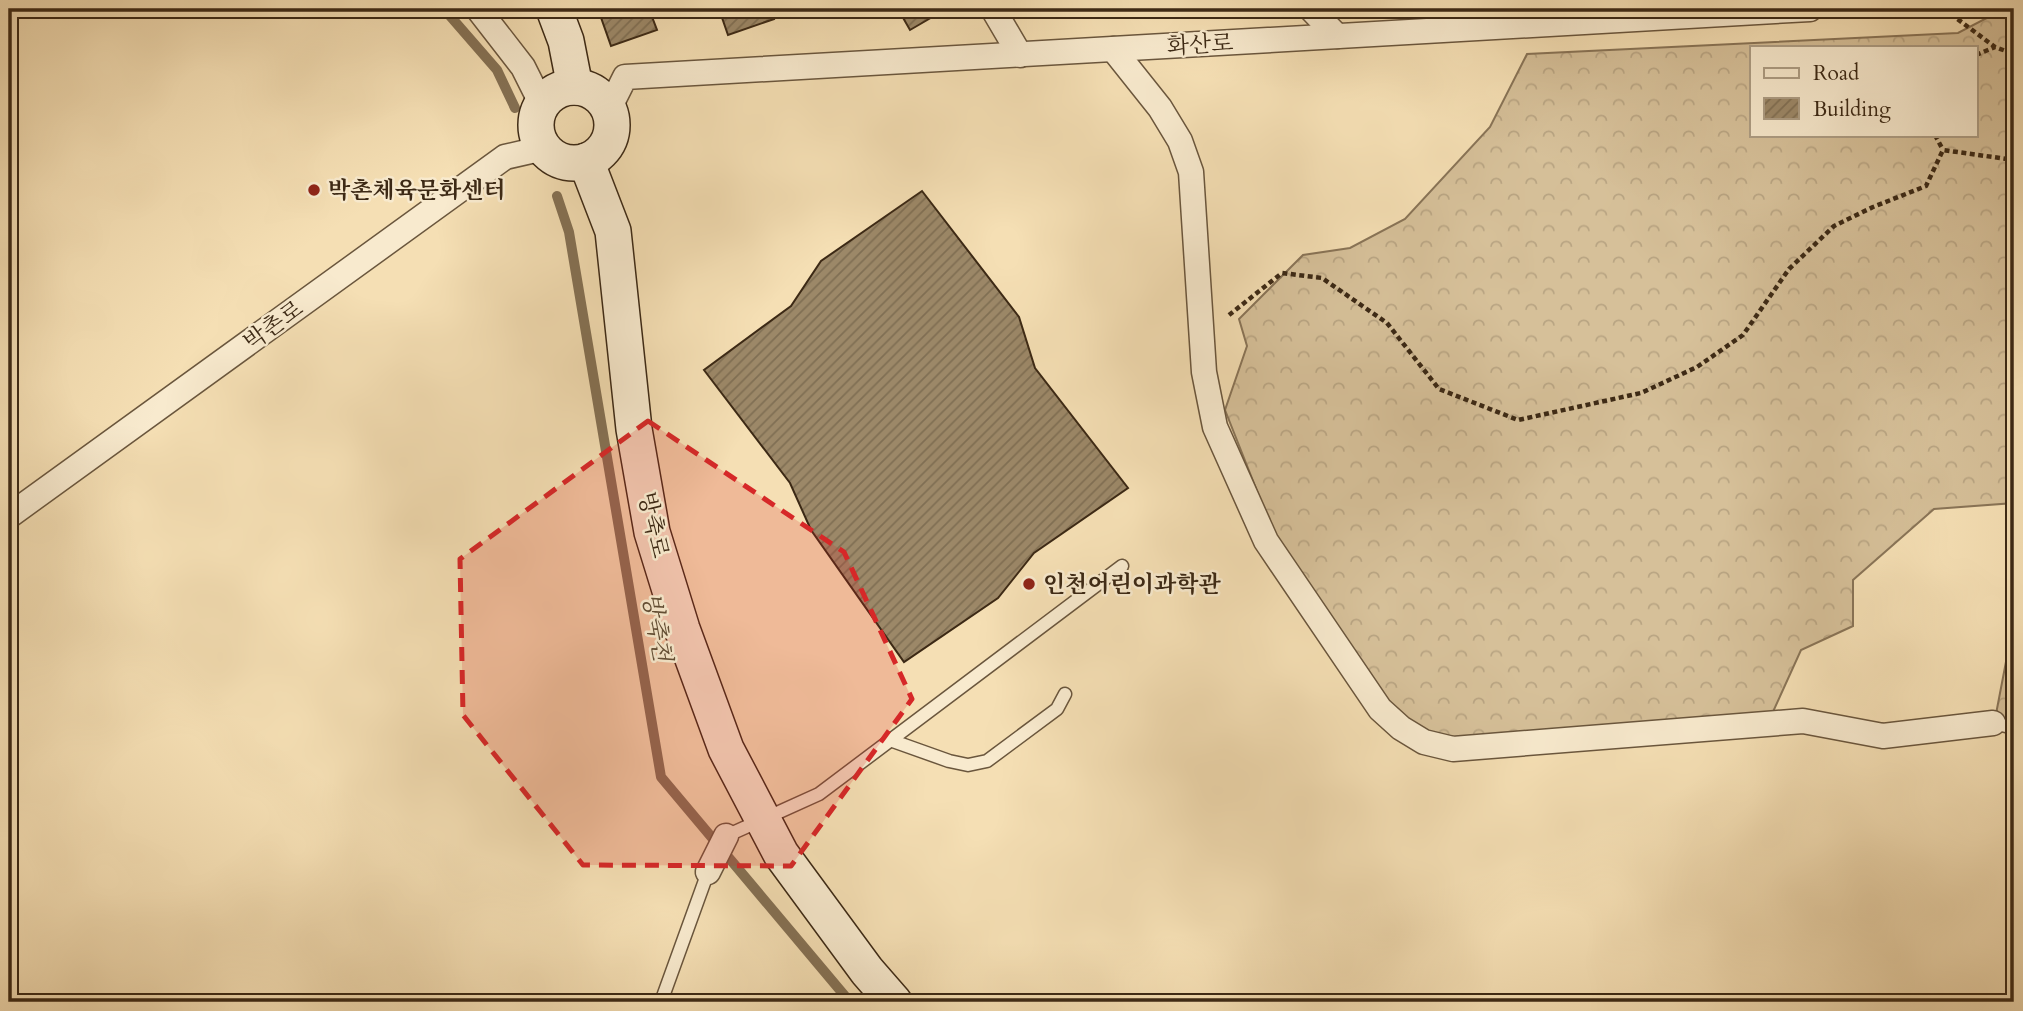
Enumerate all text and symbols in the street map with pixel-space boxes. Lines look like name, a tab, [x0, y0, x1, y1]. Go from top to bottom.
street label: 화산로	[1166, 27, 1234, 62]
legend	[1750, 46, 1978, 136]
text: Road	[1813, 59, 1859, 88]
text: Building	[1813, 95, 1891, 124]
place label: 박촌체육문화센터	[328, 175, 506, 206]
marker: 박촌체육문화센터	[306, 182, 322, 198]
street label: 박촌로	[237, 293, 309, 358]
street label: 방축로	[631, 489, 676, 561]
place label: 인천어린이과학관	[1043, 569, 1222, 600]
marker: 인천어린이과학관	[1021, 576, 1037, 592]
water label: 방축천	[634, 590, 679, 666]

